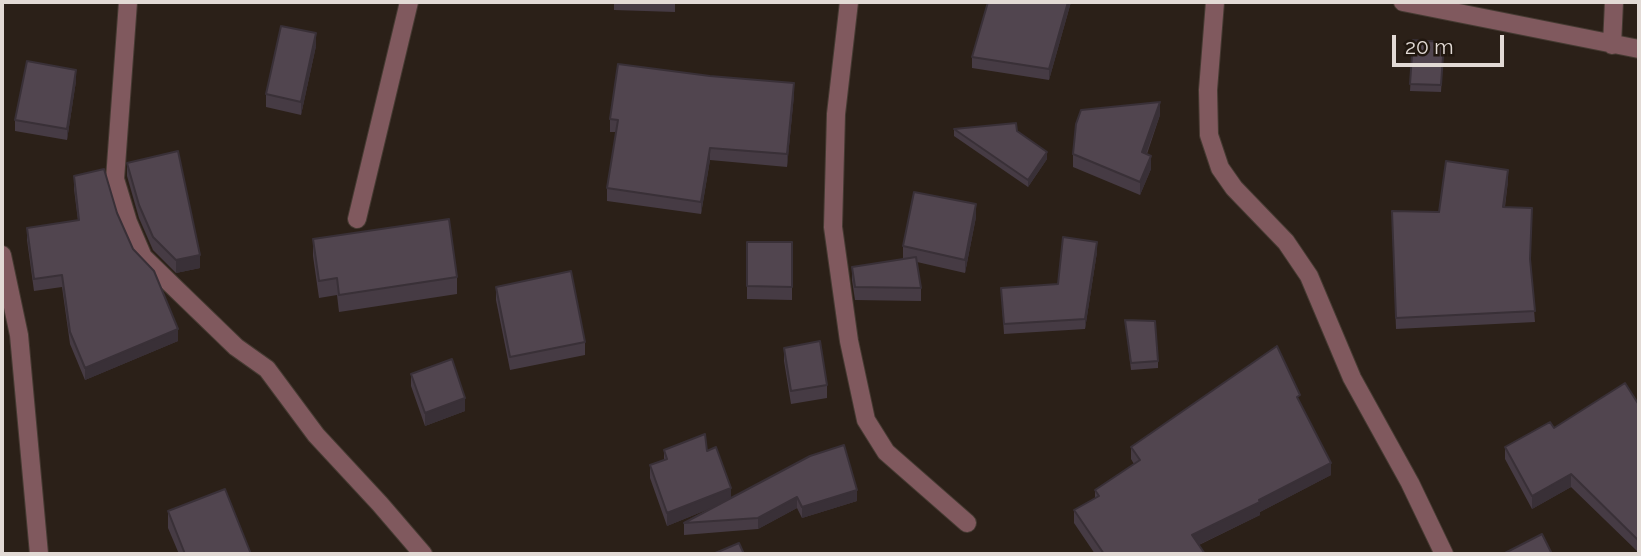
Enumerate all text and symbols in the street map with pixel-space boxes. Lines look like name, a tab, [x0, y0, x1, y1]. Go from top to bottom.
scale bar	[1396, 21, 1508, 65]
text: 20 m	[1405, 34, 1453, 59]

